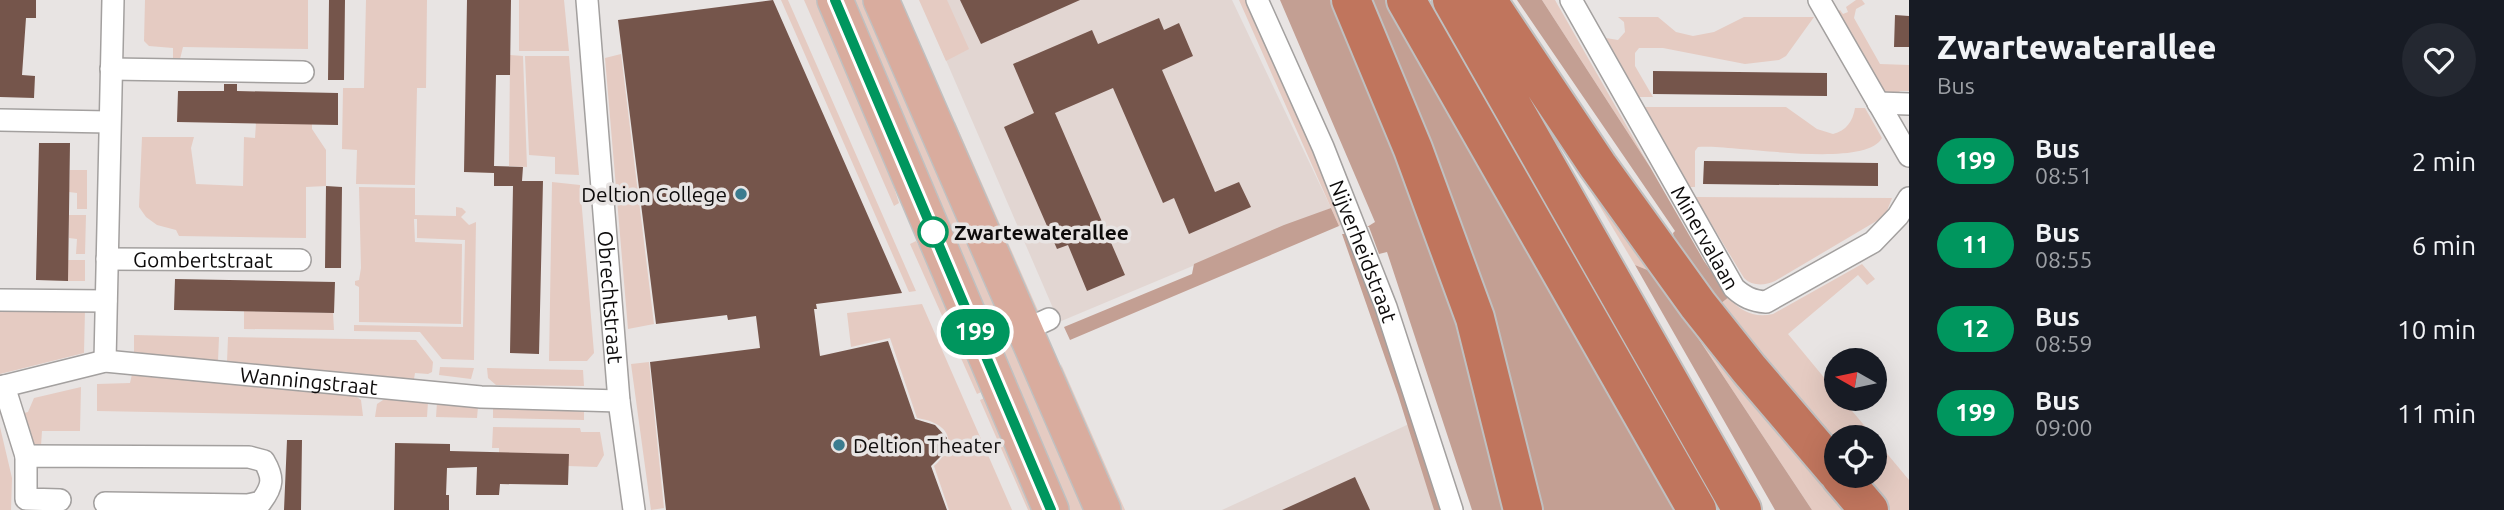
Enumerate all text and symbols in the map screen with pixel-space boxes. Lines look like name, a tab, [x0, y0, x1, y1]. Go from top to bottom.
button: heart	[2402, 23, 2476, 97]
text: Zwartewaterallee	[1937, 28, 2216, 65]
text: Bus	[1937, 73, 1975, 98]
text: Bus	[2035, 134, 2080, 163]
text: 199	[1955, 147, 1996, 174]
text: 2 min	[2412, 147, 2476, 176]
text: 08:51	[2035, 163, 2093, 188]
street label: Nijverheidstraat	[1325, 176, 1402, 325]
street label: Minervalaan	[1667, 181, 1744, 294]
place label: Deltion College	[581, 182, 727, 206]
marker: Deltion College	[733, 186, 749, 202]
marker: Zwartewaterallee	[918, 217, 948, 247]
text: Bus	[2035, 218, 2080, 247]
place label: Zwartewaterallee	[954, 220, 1129, 244]
street label: Obrechtstraat	[593, 230, 628, 364]
text: 11	[1962, 231, 1989, 258]
text: 6 min	[2412, 231, 2476, 260]
street label: Gombertstraat	[133, 247, 273, 272]
text: 08:55	[2035, 247, 2093, 272]
text: Bus	[2035, 302, 2080, 331]
line badge: 199	[935, 309, 1015, 355]
text: 12	[1962, 315, 1989, 342]
text: 10 min	[2397, 315, 2476, 344]
text: 199	[955, 318, 995, 345]
text: 08:59	[2035, 331, 2093, 356]
north arrow	[1824, 348, 1886, 411]
map controls	[1824, 348, 1887, 488]
street label: Wanningstraat	[239, 362, 379, 399]
text: Bus	[2035, 386, 2080, 415]
text: 199	[1955, 399, 1996, 426]
text: 11 min	[2397, 399, 2476, 428]
text: 09:00	[2035, 415, 2093, 440]
button: locate	[1824, 425, 1887, 488]
place label: Deltion Theater	[853, 433, 1001, 457]
marker: Deltion Theater	[831, 437, 847, 453]

